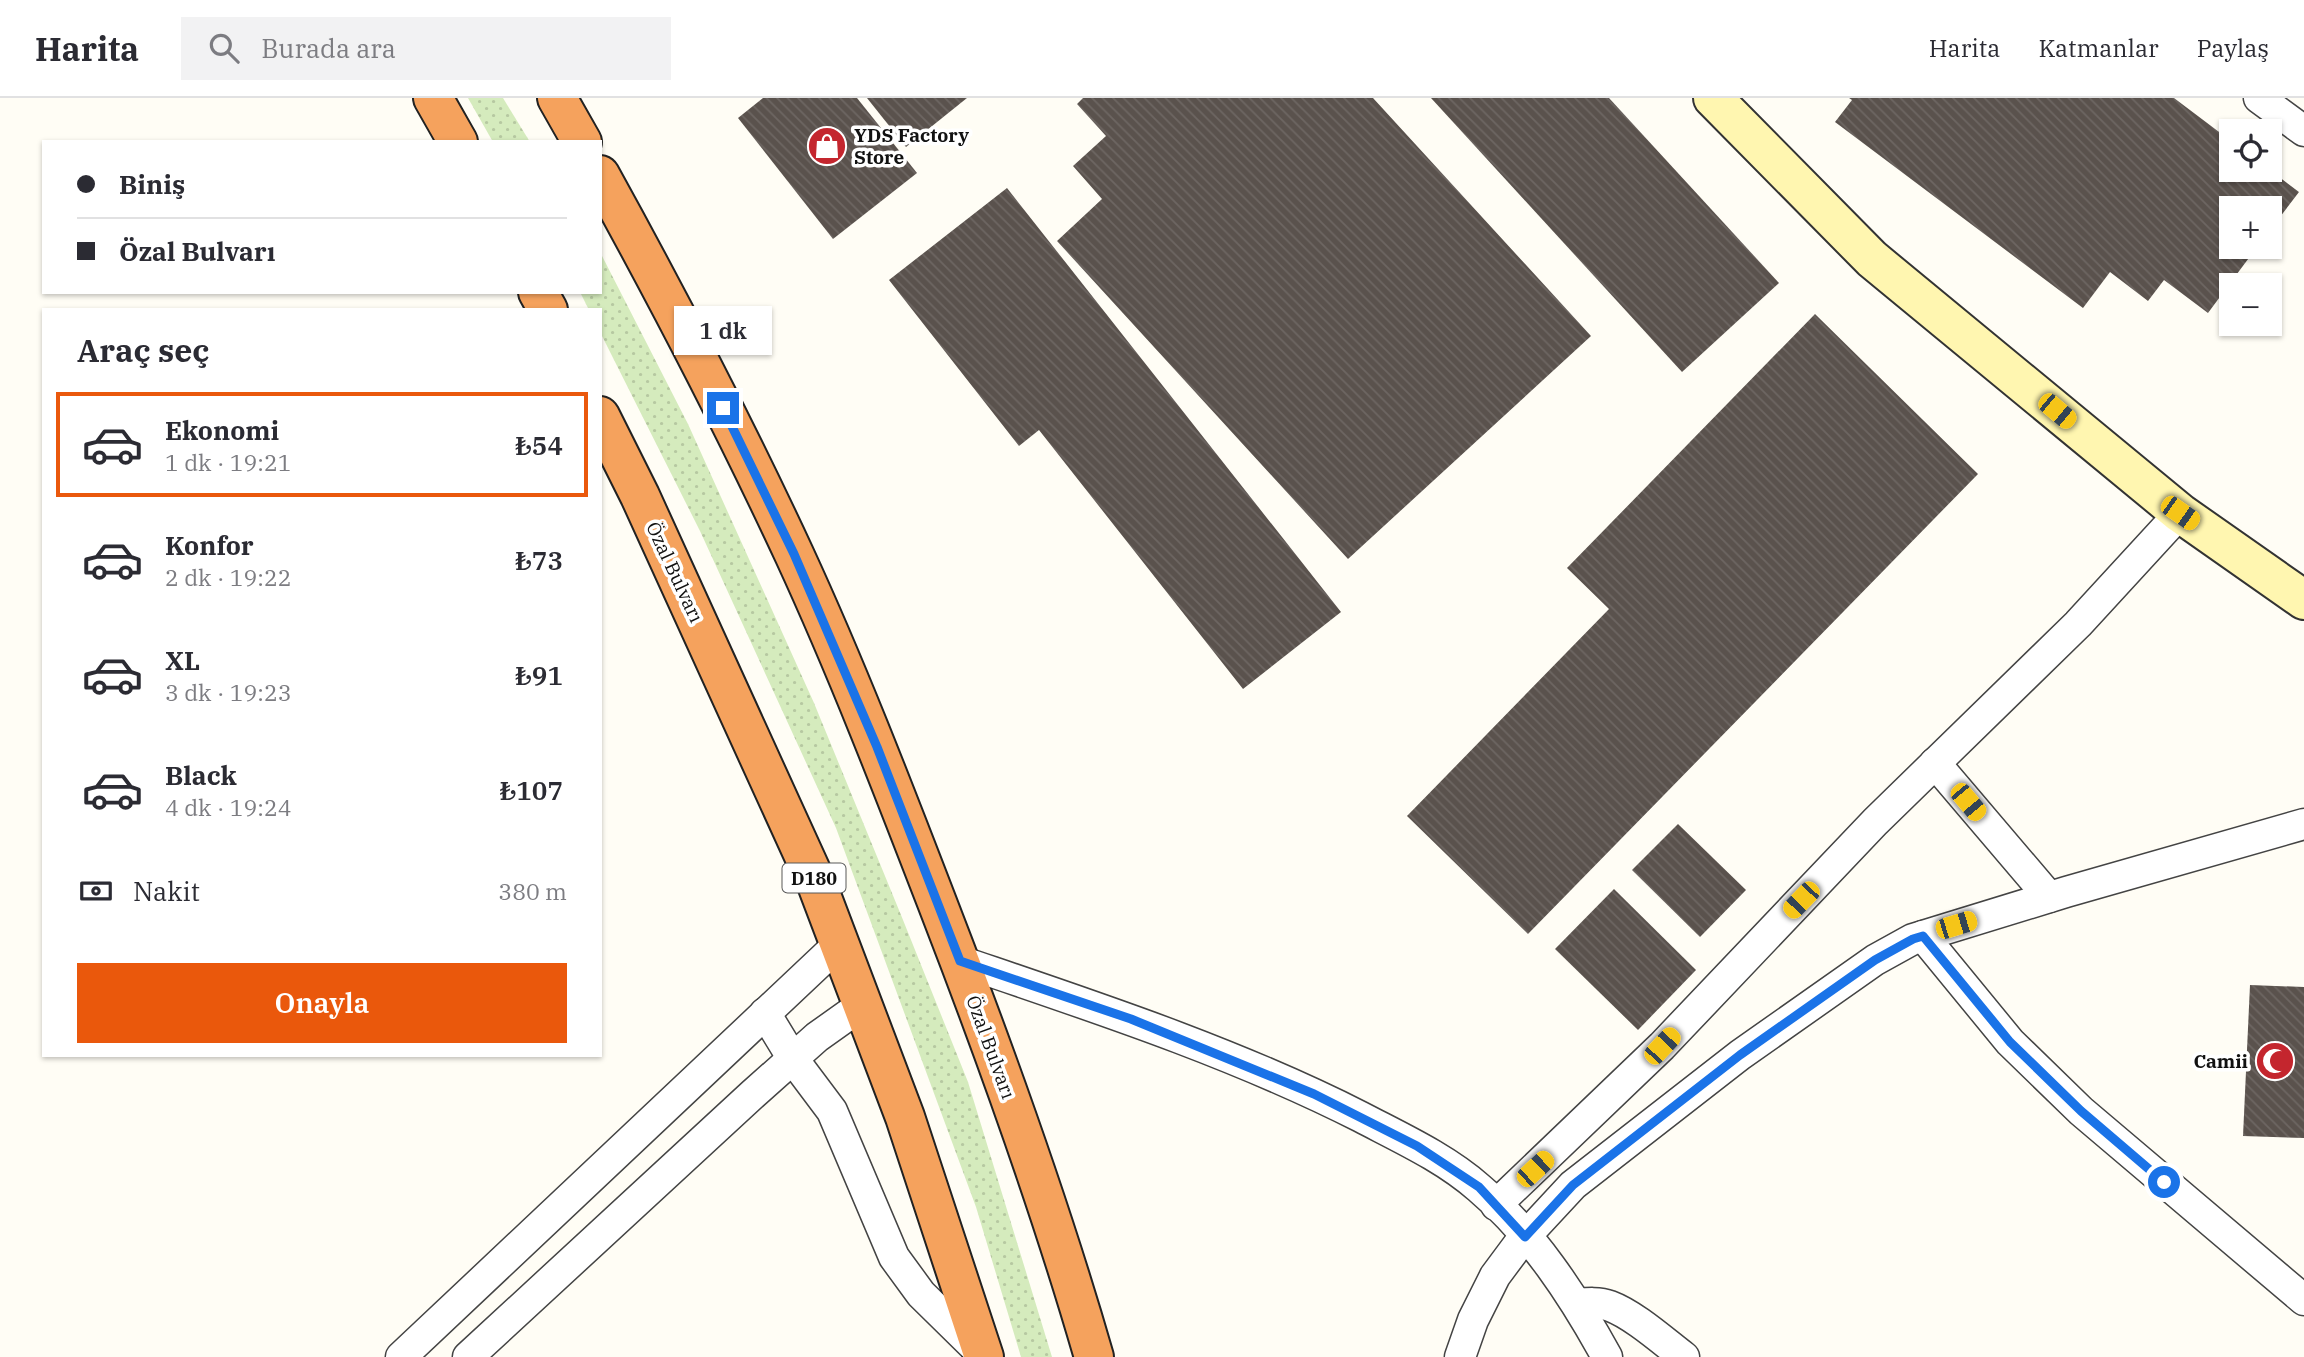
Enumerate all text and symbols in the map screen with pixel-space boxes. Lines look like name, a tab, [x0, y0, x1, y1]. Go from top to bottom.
search box	[181, 17, 671, 80]
text: Harita	[35, 27, 139, 70]
icon: search	[205, 29, 243, 67]
text: Burada ara	[261, 31, 396, 65]
text: Harita	[1929, 32, 2000, 64]
text: Katmanlar	[2038, 32, 2159, 64]
text: Paylaş	[2197, 32, 2269, 64]
map controls	[2219, 119, 2282, 336]
button: locate	[2219, 119, 2282, 182]
place label: YDS Factory Store	[854, 123, 969, 169]
shop icon: YDS Factory Store	[806, 125, 848, 167]
text: Biniş	[119, 167, 185, 201]
button: +	[2219, 196, 2282, 259]
text: Özal Bulvarı	[119, 234, 275, 268]
button: −	[2219, 273, 2282, 336]
callout: 1 dk	[674, 306, 772, 356]
text: 1 dk	[699, 315, 747, 345]
text: Araç seç	[77, 329, 209, 371]
car	[2035, 389, 2080, 433]
route end	[707, 392, 739, 424]
icon: car	[81, 413, 144, 476]
text: Ekonomi	[165, 413, 279, 447]
text: ₺54	[515, 428, 563, 462]
text: 1 dk · 19:21	[165, 447, 292, 477]
car	[2157, 492, 2204, 534]
street label: Özal Bulvarı	[641, 518, 709, 626]
icon: car	[81, 528, 144, 591]
text: Konfor	[165, 528, 254, 562]
text: ₺73	[515, 543, 563, 577]
text: 2 dk · 19:22	[165, 562, 292, 592]
icon: car	[81, 643, 144, 706]
text: XL	[165, 643, 200, 677]
text: ₺91	[515, 658, 563, 692]
text: 3 dk · 19:23	[165, 677, 292, 707]
icon: car	[81, 758, 144, 821]
text: Black	[165, 758, 237, 792]
text: ₺107	[499, 773, 563, 807]
car	[1947, 779, 1990, 825]
text: 4 dk · 19:24	[165, 792, 292, 822]
road number: D180	[782, 864, 846, 892]
icon: cash	[77, 872, 115, 910]
text: Nakit	[133, 874, 200, 908]
text: 380 m	[498, 876, 567, 906]
car	[1779, 878, 1824, 922]
car	[1933, 909, 1980, 941]
button: Onayla	[77, 963, 567, 1043]
street label: Özal Bulvarı	[961, 992, 1021, 1102]
car	[1640, 1023, 1685, 1069]
mosque icon: Camii	[2254, 1040, 2296, 1082]
place label: Camii	[2194, 1049, 2248, 1073]
car	[1513, 1147, 1558, 1191]
route start	[2148, 1166, 2180, 1198]

